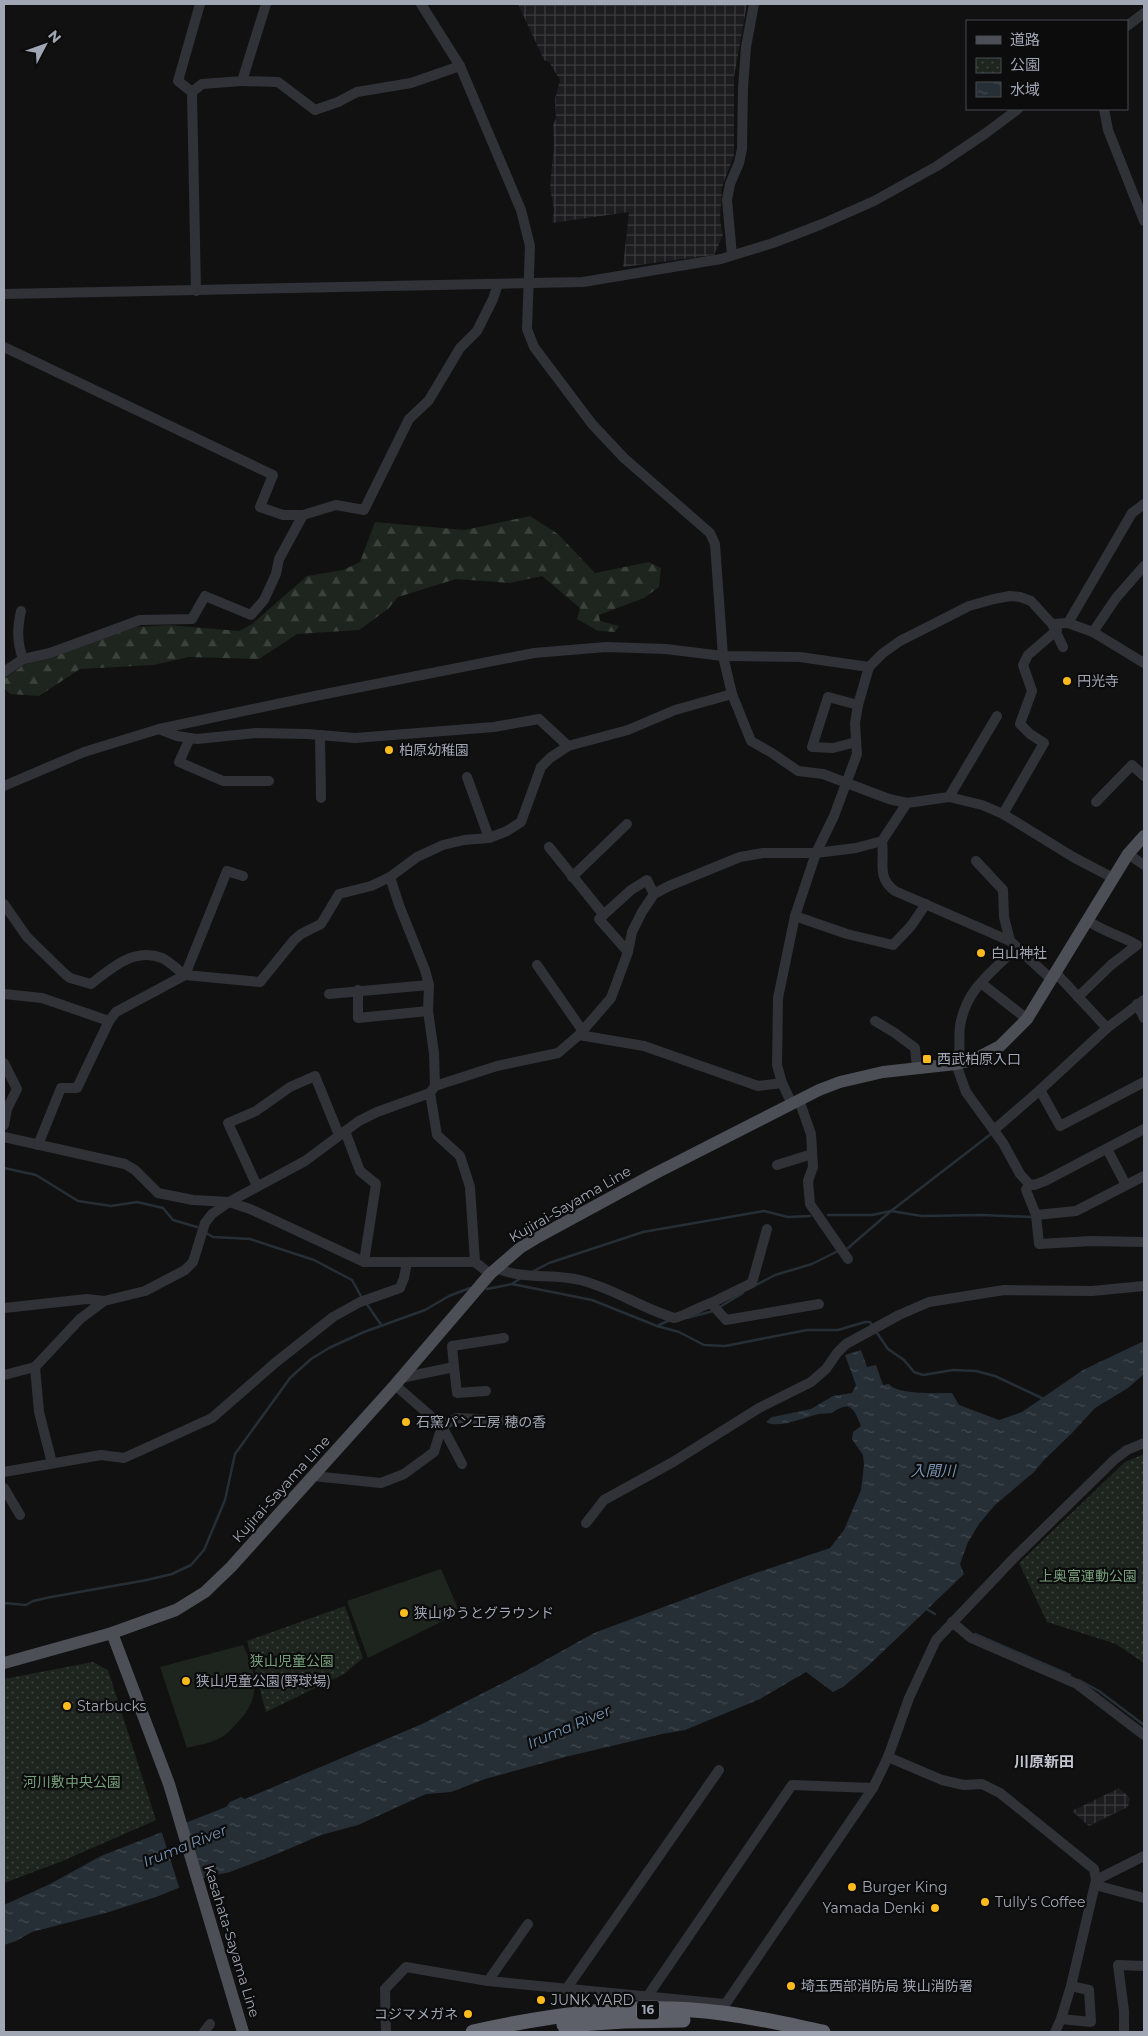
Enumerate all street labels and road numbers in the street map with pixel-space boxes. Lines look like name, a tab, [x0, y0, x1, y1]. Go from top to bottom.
street label: Kujirai-Sayama Line	[506, 1162, 634, 1246]
street label: Kujirai-Sayama Line	[228, 1432, 334, 1546]
street label: Kasahata-Sayama Line	[200, 1863, 264, 2019]
road number: 16	[637, 2000, 659, 2020]

